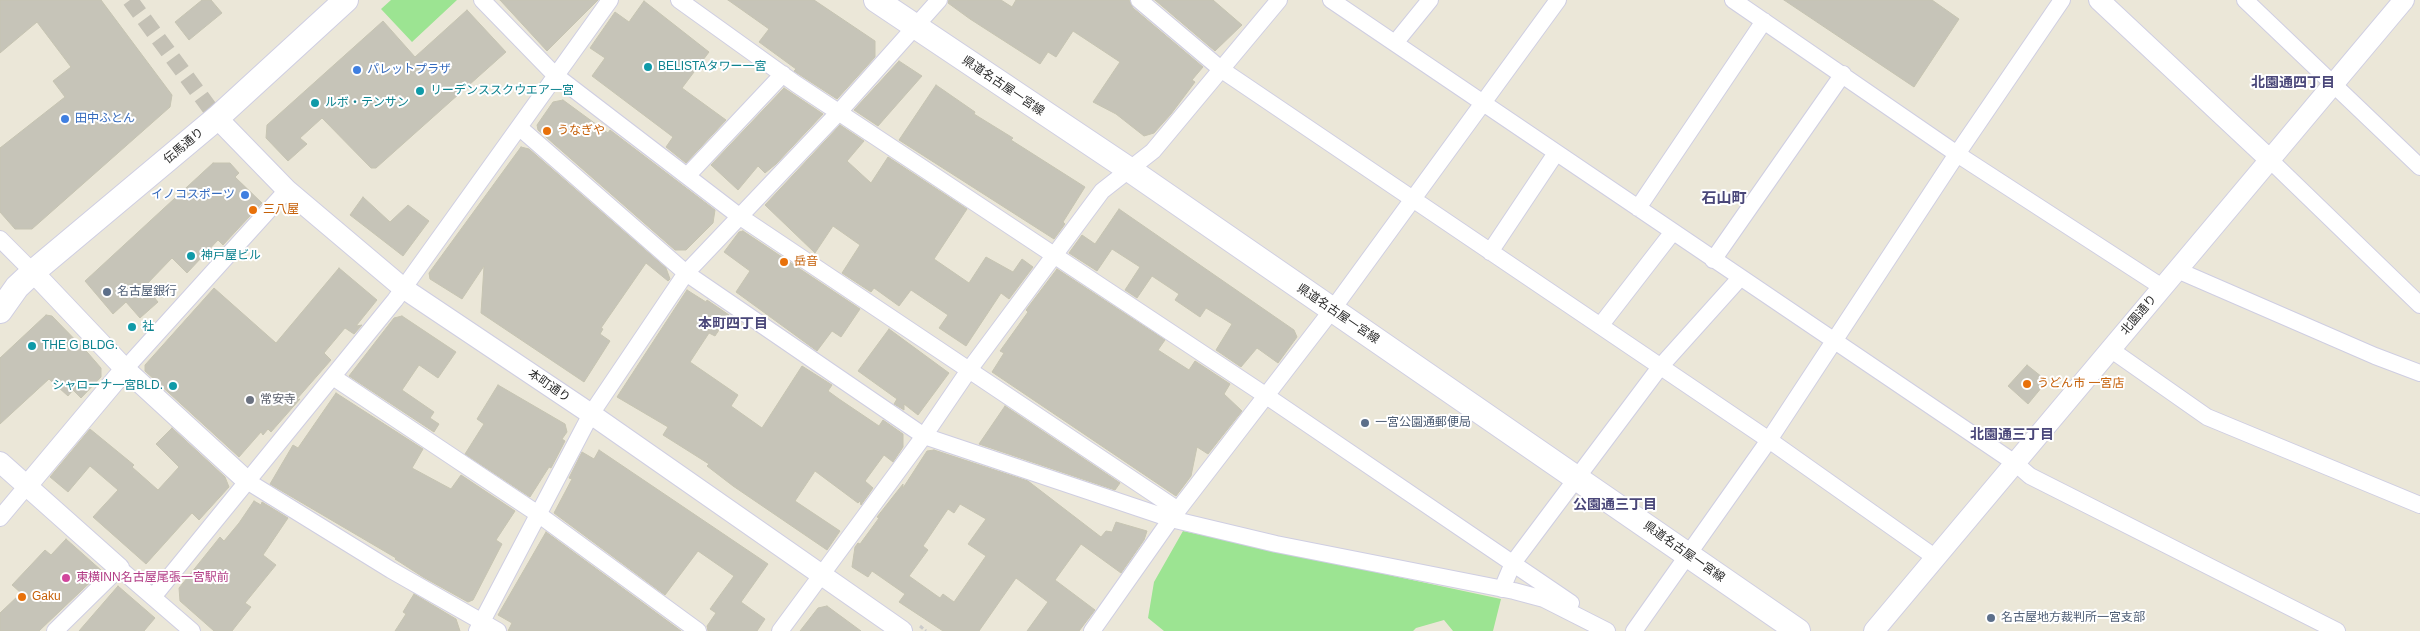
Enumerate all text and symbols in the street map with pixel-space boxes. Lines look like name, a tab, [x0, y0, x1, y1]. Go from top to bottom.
street label: 県道名古屋一宮線	[959, 53, 1047, 119]
place label: BELISTAタワー一宮	[658, 60, 766, 74]
marker: BELISTAタワー一宮	[642, 61, 654, 73]
place label: パレットプラザ	[367, 63, 451, 77]
marker: パレットプラザ	[351, 64, 363, 76]
district label: 北園通四丁目	[2251, 75, 2335, 91]
place label: リーデンススクウエア一宮	[430, 84, 574, 98]
marker: リーデンススクウエア一宮	[414, 85, 426, 97]
place label: ルボ・テンサン	[325, 96, 409, 110]
marker: ルボ・テンサン	[309, 97, 321, 109]
place label: 田中ふとん	[75, 112, 135, 126]
marker: 田中ふとん	[59, 113, 71, 125]
place label: うなぎや	[557, 124, 605, 138]
street label: 伝馬通り	[161, 125, 207, 167]
marker: うなぎや	[541, 125, 553, 137]
place label: イノコスポーツ	[151, 188, 235, 202]
marker: イノコスポーツ	[239, 189, 251, 201]
district label: 石山町	[1702, 190, 1746, 208]
place label: 三八屋	[263, 203, 299, 217]
marker: 三八屋	[247, 204, 259, 216]
place label: 神戸屋ビル	[201, 249, 261, 263]
marker: 神戸屋ビル	[185, 250, 197, 262]
place label: 岳音	[794, 255, 818, 269]
marker: 岳音	[778, 256, 790, 268]
street label: 県道名古屋一宮線	[1294, 281, 1382, 347]
place label: 名古屋銀行	[117, 285, 177, 299]
marker: 名古屋銀行	[101, 286, 113, 298]
street label: 北園通り	[2118, 292, 2160, 338]
district label: 本町四丁目	[698, 316, 768, 332]
place label: 社	[142, 320, 154, 334]
marker: 社	[126, 321, 138, 333]
place label: THE G BLDG.	[42, 339, 118, 353]
marker: THE G BLDG.	[26, 340, 38, 352]
street label: 本町通り	[525, 367, 573, 405]
place label: うどん市 一宮店	[2037, 377, 2124, 391]
marker: うどん市 一宮店	[2021, 378, 2033, 390]
place label: シャローナ一宮BLD.	[52, 379, 163, 393]
marker: シャローナ一宮BLD.	[167, 380, 179, 392]
place label: 常安寺	[260, 393, 296, 407]
marker: 常安寺	[244, 394, 256, 406]
place label: 一宮公園通郵便局	[1375, 416, 1471, 430]
marker: 一宮公園通郵便局	[1359, 417, 1371, 429]
district label: 北園通三丁目	[1970, 427, 2054, 443]
district label: 公園通三丁目	[1573, 497, 1657, 513]
street label: 県道名古屋一宮線	[1641, 519, 1727, 585]
place label: 東横INN名古屋尾張一宮駅前	[76, 571, 229, 585]
marker: 東横INN名古屋尾張一宮駅前	[60, 572, 72, 584]
place label: Gaku	[32, 590, 61, 604]
marker: Gaku	[16, 591, 28, 603]
place label: 名古屋地方裁判所一宮支部	[2001, 611, 2145, 625]
marker: 名古屋地方裁判所一宮支部	[1985, 612, 1997, 624]

